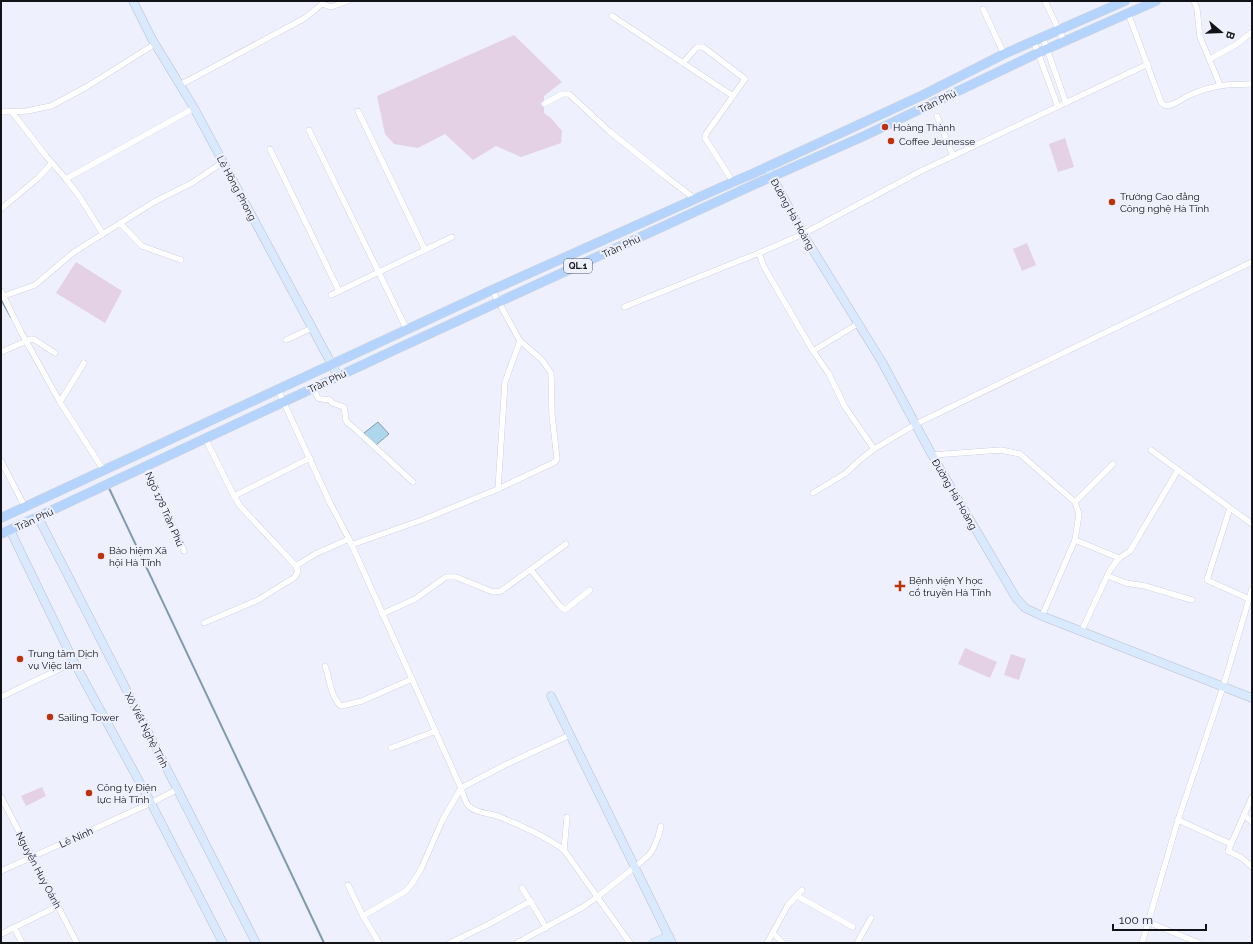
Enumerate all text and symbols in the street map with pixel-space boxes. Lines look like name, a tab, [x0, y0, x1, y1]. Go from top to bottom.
north arrow	[1201, 12, 1241, 52]
text: B	[1222, 29, 1237, 41]
street label: Trần Phú	[917, 88, 958, 115]
marker: Hoàng Thành	[880, 122, 890, 132]
place label: Hoàng Thành	[893, 122, 955, 133]
marker: Coffee Jeunesse	[886, 136, 896, 146]
place label: Coffee Jeunesse	[899, 136, 975, 147]
street label: Lê Hồng Phong	[215, 154, 258, 223]
street label: Đường Hà Hoàng	[768, 177, 817, 252]
place label: Trường Cao đẳng Công nghệ Hà Tĩnh	[1120, 191, 1209, 214]
marker: Trường Cao đẳng Công nghệ Hà Tĩnh	[1107, 197, 1117, 207]
street label: Trần Phú	[601, 233, 642, 260]
road number: QL.1	[564, 259, 592, 273]
street label: Trần Phú	[307, 368, 348, 395]
street label: Đường Hà Hoàng	[930, 457, 979, 532]
street label: Ngõ 178 Trần Phú	[143, 470, 186, 548]
street label: Trần Phú	[14, 506, 55, 533]
place label: Bảo hiệm Xã hội Hà Tĩnh	[109, 545, 167, 568]
marker: Bảo hiệm Xã hội Hà Tĩnh	[96, 551, 106, 561]
place label: Bệnh viện Y học cổ truyền Hà Tĩnh	[909, 575, 991, 598]
marker: Bệnh viện Y học cổ truyền Hà Tĩnh	[894, 580, 906, 592]
place label: Trung tâm Dịch vụ Việc làm	[28, 648, 99, 671]
marker: Trung tâm Dịch vụ Việc làm	[15, 654, 25, 664]
street label: Xô Viết Nghệ Tĩnh	[123, 691, 170, 770]
marker: Sailing Tower	[45, 712, 55, 722]
place label: Sailing Tower	[58, 712, 119, 723]
place label: Công ty Điện lực Hà Tĩnh	[97, 782, 157, 805]
marker: Công ty Điện lực Hà Tĩnh	[84, 788, 94, 798]
street label: Lê Ninh	[58, 825, 95, 850]
street label: Nguyễn Huy Oánh	[14, 830, 63, 911]
scale bar	[1113, 906, 1206, 932]
text: 100 m	[1119, 913, 1153, 927]

